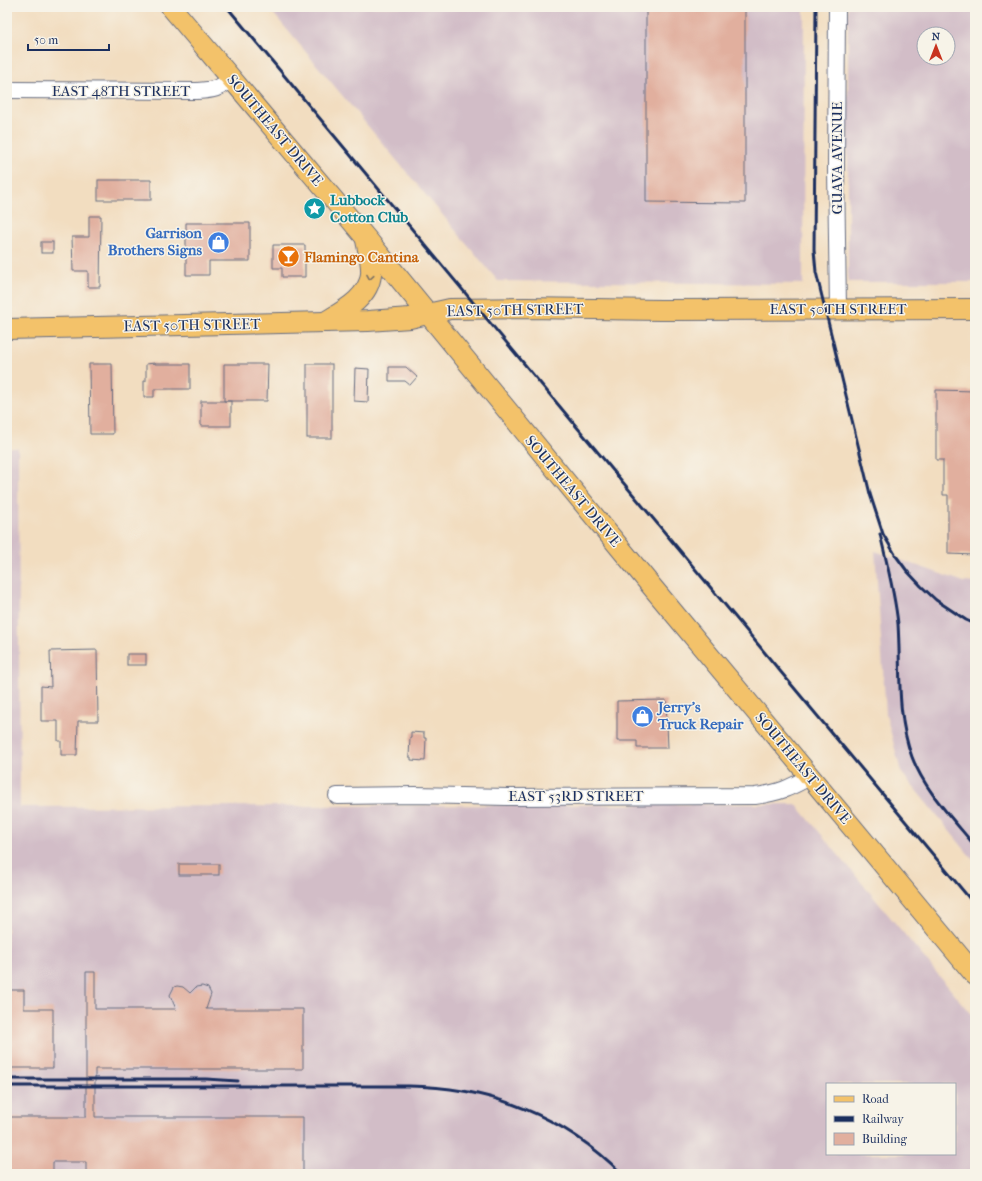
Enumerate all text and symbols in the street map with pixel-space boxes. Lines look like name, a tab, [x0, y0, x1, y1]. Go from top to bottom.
scale bar	[28, 26, 109, 52]
north arrow	[916, 26, 956, 66]
text: N	[932, 30, 941, 43]
text: 50 m	[34, 33, 58, 47]
street label: SOUTHEAST DRIVE	[223, 71, 327, 189]
street label: EAST 48TH STREET	[52, 82, 191, 100]
street label: GUAVA AVENUE	[828, 102, 846, 214]
place label: Lubbock Cotton Club	[330, 191, 408, 226]
place icon: Lubbock Cotton Club	[302, 196, 328, 222]
place label: Garrison Brothers Signs	[108, 224, 202, 259]
shop icon: Garrison Brothers Signs	[205, 229, 231, 255]
bar icon: Flamingo Cantina	[276, 244, 302, 270]
place label: Flamingo Cantina	[303, 248, 420, 266]
one-way arrow	[366, 274, 375, 280]
street label: EAST 50TH STREET	[446, 300, 585, 320]
street label: EAST 50TH STREET	[769, 300, 907, 318]
street label: EAST 50TH STREET	[123, 315, 262, 335]
street label: SOUTHEAST DRIVE	[521, 432, 625, 550]
place label: Jerry's Truck Repair	[656, 698, 744, 733]
shop icon: Jerry's Truck Repair	[629, 703, 655, 729]
street label: SOUTHEAST DRIVE	[751, 709, 855, 827]
street label: EAST 53RD STREET	[508, 787, 645, 805]
legend	[826, 1083, 956, 1155]
text: Road	[862, 1092, 889, 1106]
text: Railway	[862, 1112, 904, 1126]
text: Building	[862, 1132, 907, 1146]

